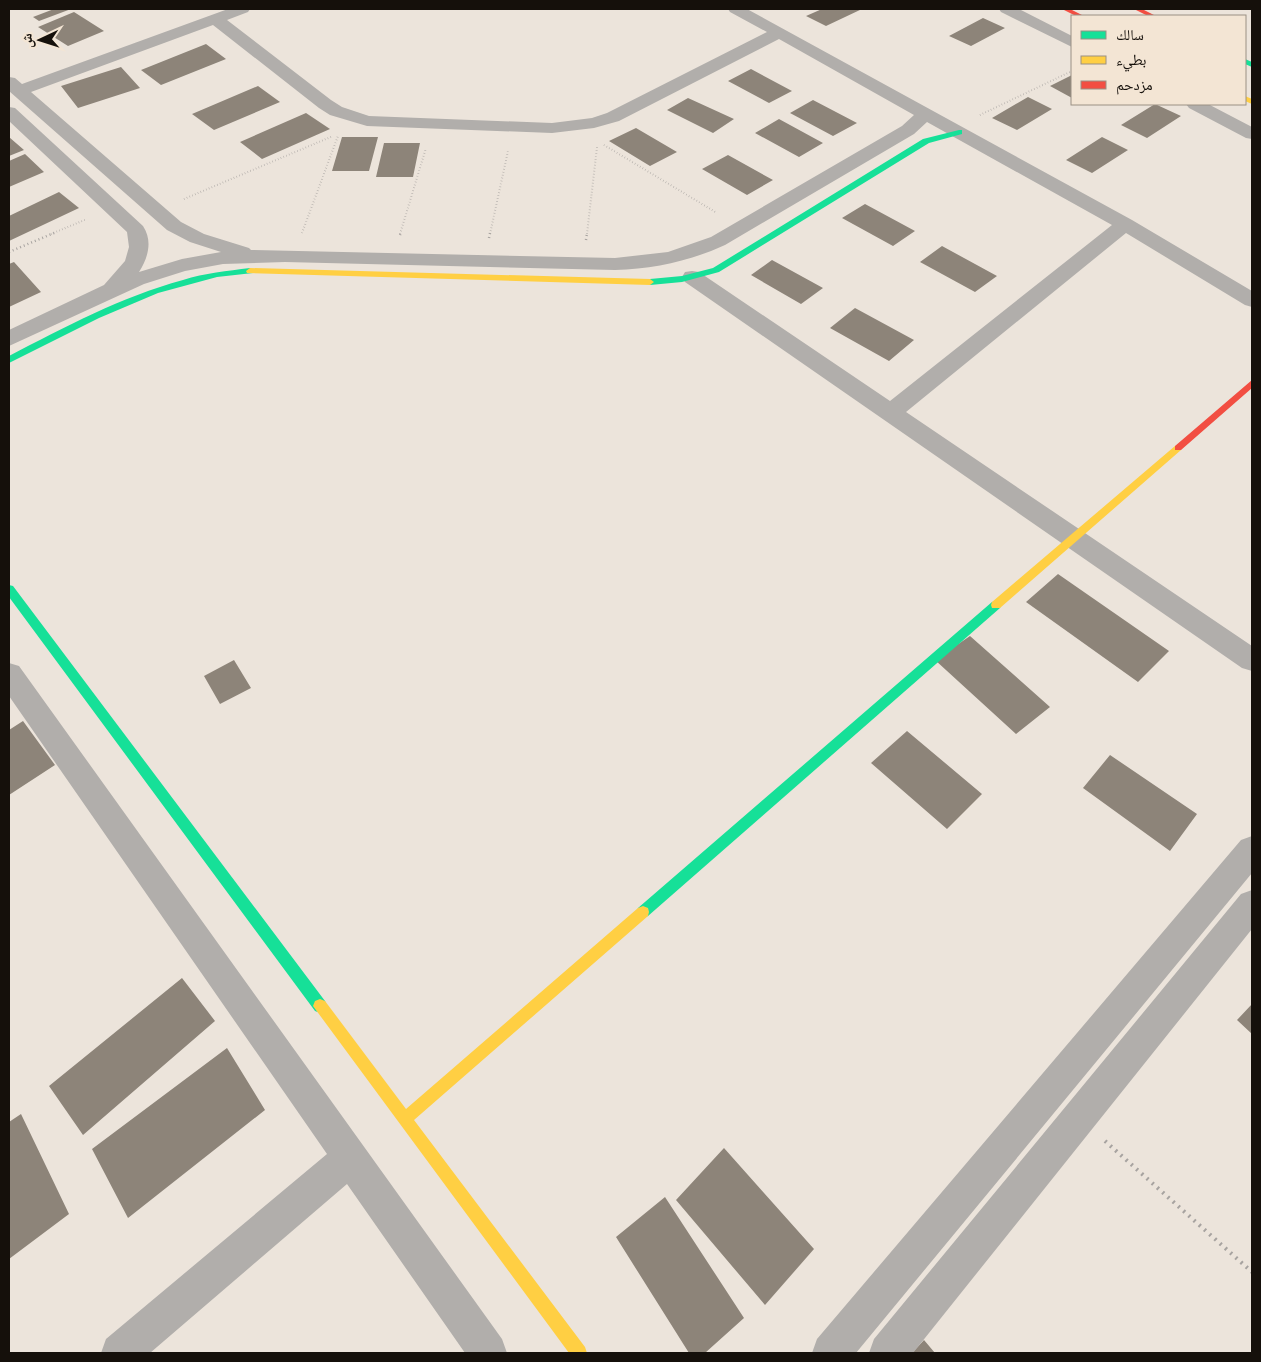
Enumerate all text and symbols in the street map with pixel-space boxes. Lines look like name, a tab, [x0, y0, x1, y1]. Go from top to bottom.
north arrow	[15, 15, 65, 65]
legend	[1071, 15, 1246, 105]
text: سالك	[1116, 25, 1144, 44]
text: ش	[18, 33, 37, 49]
text: بطيء	[1116, 50, 1146, 72]
text: مزدحم	[1116, 75, 1153, 95]

